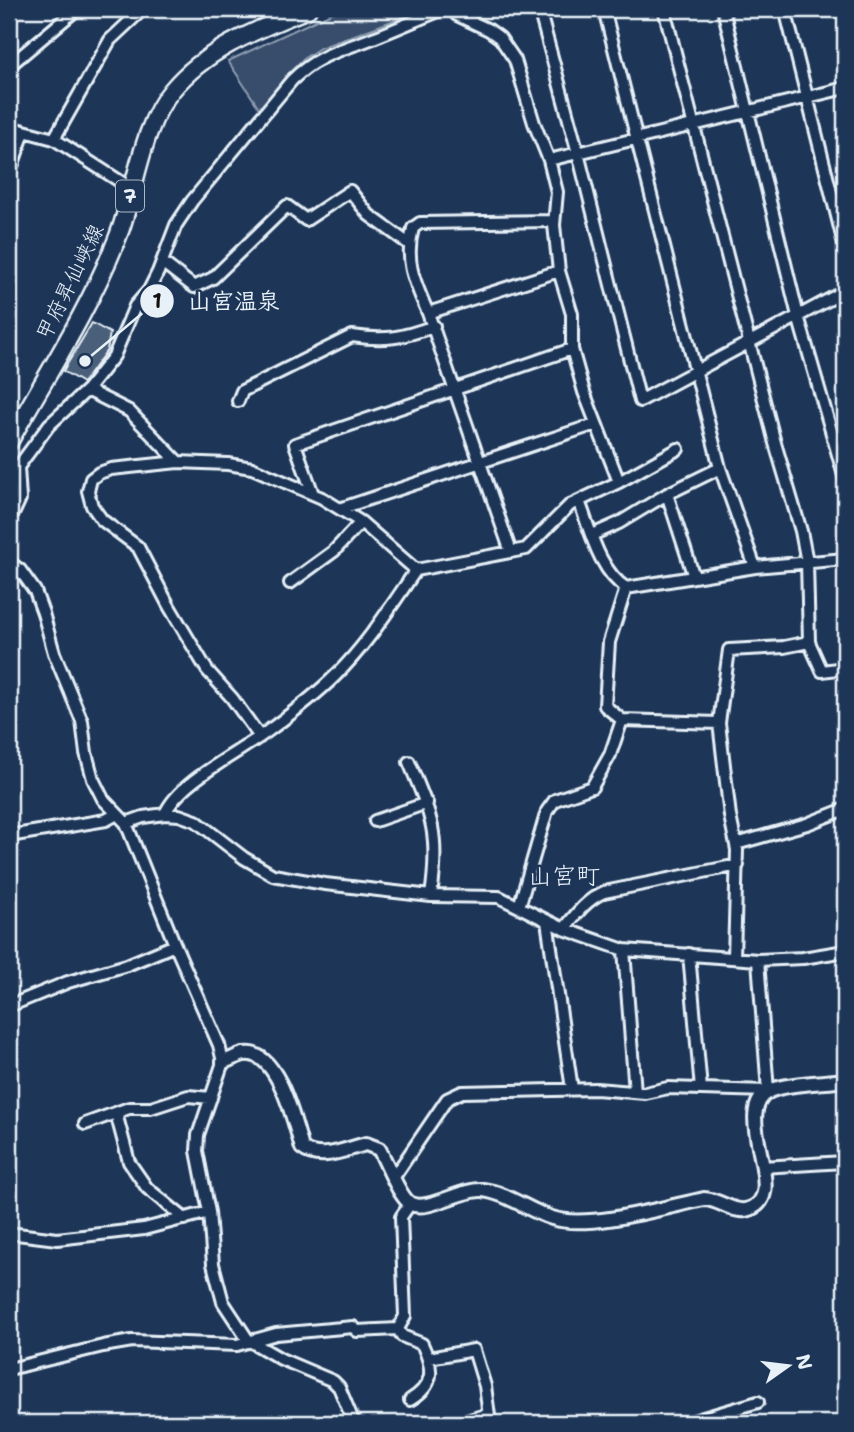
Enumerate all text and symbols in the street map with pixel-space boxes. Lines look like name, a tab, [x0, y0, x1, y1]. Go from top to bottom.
road number: 7	[116, 180, 144, 212]
street label: 甲府昇仙峡線	[30, 219, 110, 345]
callout: 山宮温泉	[139, 279, 294, 323]
text: 山宮温泉	[188, 286, 280, 316]
text: 1	[152, 287, 162, 315]
district label: 山宮町	[528, 860, 600, 892]
north arrow	[752, 1330, 822, 1400]
text: N	[790, 1352, 818, 1372]

